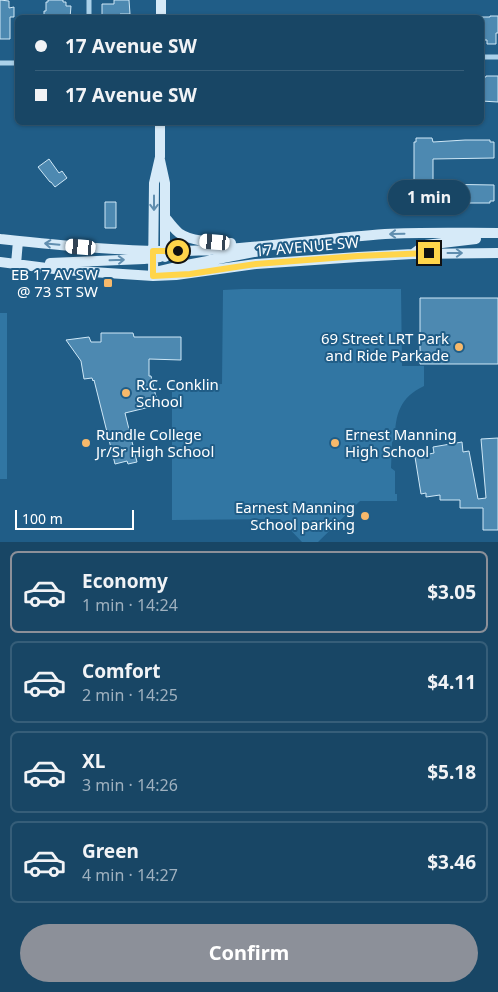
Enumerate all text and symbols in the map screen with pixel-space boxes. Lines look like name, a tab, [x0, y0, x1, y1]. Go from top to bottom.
text: 17 Avenue SW	[65, 33, 197, 59]
text: 17 Avenue SW	[65, 82, 197, 108]
callout: 1 min	[388, 180, 470, 216]
text: 1 min	[407, 186, 451, 208]
one-way arrow	[149, 195, 159, 211]
one-way arrow	[389, 229, 406, 239]
street label: 17 AVENUE SW	[254, 231, 360, 261]
car	[199, 233, 230, 251]
car	[65, 238, 96, 256]
one-way arrow	[45, 239, 61, 249]
route start	[167, 240, 189, 262]
route end	[418, 242, 440, 264]
one-way arrow	[447, 248, 463, 258]
one-way arrow	[109, 256, 125, 265]
place label: EB 17 AV SW @ 73 ST SW	[11, 264, 98, 301]
marker: EB 17 AV SW @ 73 ST SW	[102, 277, 114, 289]
place label: 69 Street LRT Park and Ride Parkade	[321, 328, 449, 365]
marker: 69 Street LRT Park and Ride Parkade	[453, 341, 465, 353]
place label: R.C. Conklin School	[136, 374, 219, 411]
marker: R.C. Conklin School	[120, 387, 132, 399]
place label: Rundle College Jr/Sr High School	[94, 424, 214, 461]
place label: Ernest Manning High School	[345, 424, 457, 461]
marker: Rundle College Jr/Sr High School	[80, 437, 92, 449]
marker: Ernest Manning High School	[329, 437, 341, 449]
place label: Earnest Manning School parking	[235, 497, 355, 534]
scale bar	[15, 507, 134, 530]
text: 100 m	[22, 509, 63, 528]
marker: Earnest Manning School parking	[359, 510, 371, 522]
text: Economy	[82, 568, 168, 594]
icon: car	[22, 570, 67, 615]
text: $3.05	[427, 579, 476, 605]
text: 1 min · 14:24	[82, 594, 178, 616]
text: Comfort	[82, 658, 161, 684]
icon: car	[22, 660, 67, 705]
text: $4.11	[427, 669, 476, 695]
text: 2 min · 14:25	[82, 684, 178, 706]
text: XL	[82, 748, 105, 774]
icon: car	[22, 750, 67, 795]
text: $5.18	[427, 759, 476, 785]
text: 3 min · 14:26	[82, 774, 178, 796]
text: Green	[82, 838, 139, 864]
icon: car	[22, 840, 67, 885]
text: $3.46	[427, 849, 476, 875]
text: 4 min · 14:27	[82, 864, 178, 886]
button: Confirm	[20, 924, 478, 982]

